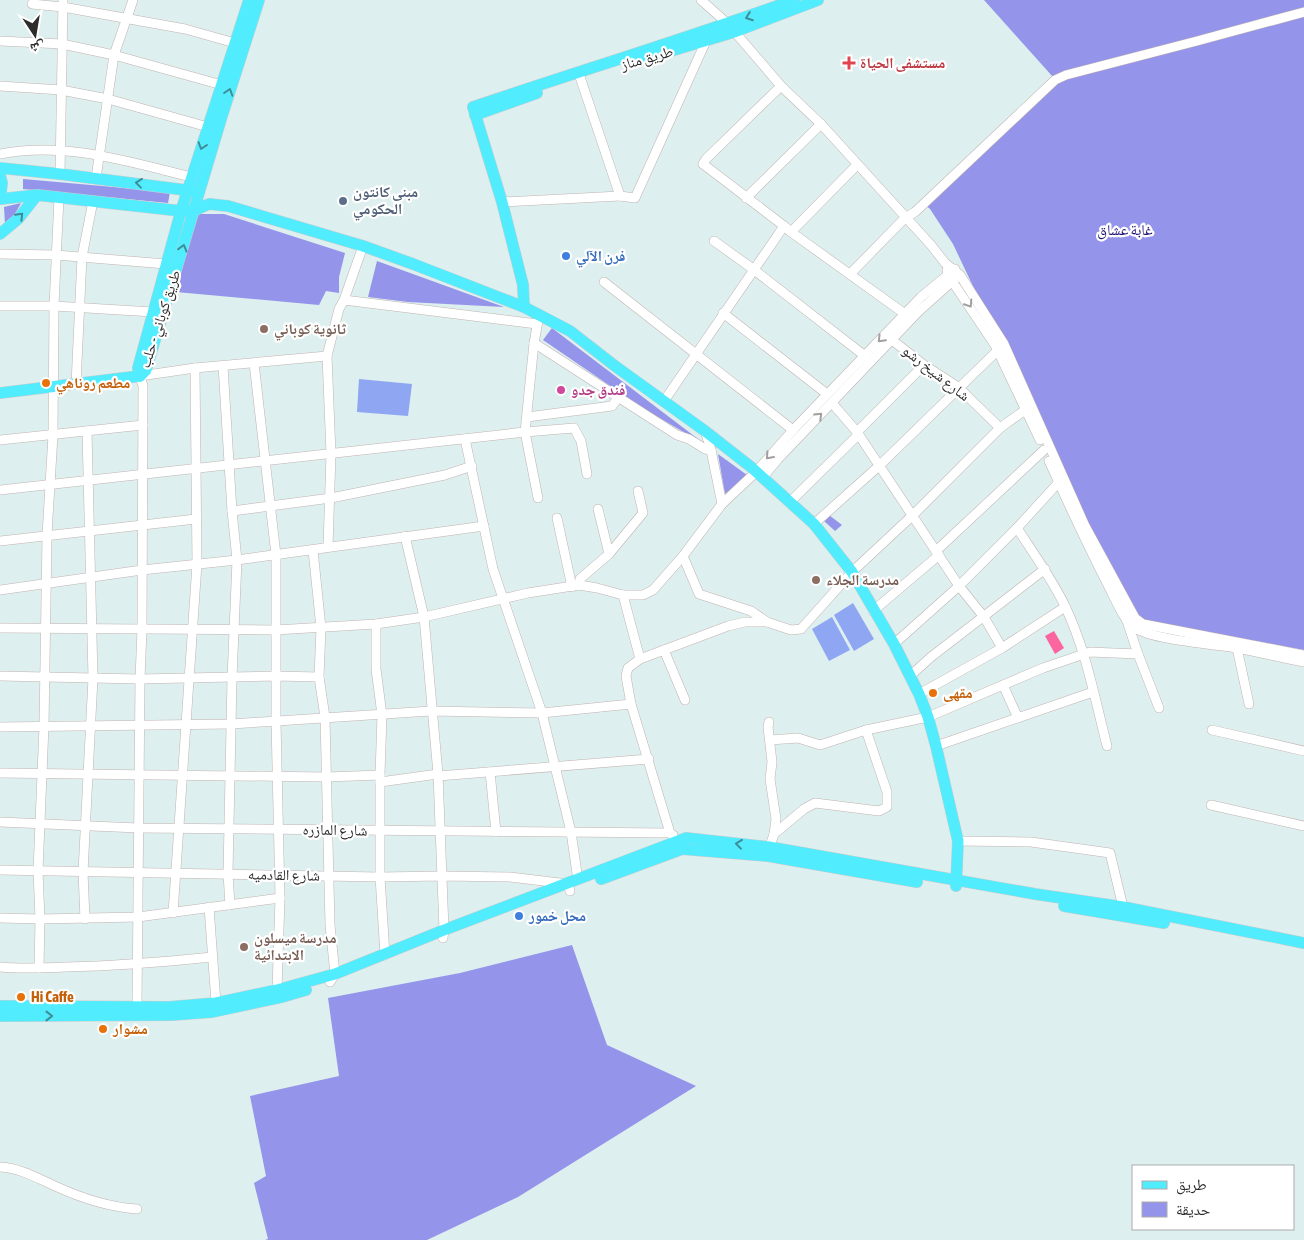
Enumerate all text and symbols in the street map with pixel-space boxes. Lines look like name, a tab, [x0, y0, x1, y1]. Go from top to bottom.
north arrow	[10, 10, 60, 60]
one-way arrow	[745, 11, 753, 21]
text: ش	[28, 37, 47, 57]
street label: طريق مناز	[618, 42, 676, 75]
place label: مستشفى الحياة	[860, 54, 945, 72]
marker: مستشفى الحياة	[842, 56, 856, 70]
one-way arrow	[224, 88, 234, 97]
one-way arrow	[197, 142, 207, 150]
one-way arrow	[135, 178, 143, 189]
place label: مبنى كانتون الحكومي	[353, 183, 418, 221]
marker: مبنى كانتون الحكومي	[337, 195, 349, 207]
one-way arrow	[14, 213, 23, 222]
park label: غابة عشاق	[1097, 221, 1153, 240]
one-way arrow	[177, 244, 187, 252]
place label: فرن الآلي	[576, 247, 626, 268]
marker: فرن الآلي	[560, 250, 572, 262]
street label: طريق كوباني - حلب	[136, 268, 187, 371]
one-way arrow	[963, 299, 972, 308]
place label: ثانوية كوباني	[274, 320, 347, 341]
marker: ثانوية كوباني	[258, 323, 270, 335]
one-way arrow	[878, 333, 887, 342]
street label: شارع شيخ رشو	[898, 341, 973, 406]
place label: مطعم روناهي	[56, 374, 130, 395]
marker: مطعم روناهي	[40, 377, 52, 389]
place label: فندق جدو	[571, 381, 625, 399]
marker: فندق جدو	[555, 384, 567, 396]
one-way arrow	[813, 413, 822, 422]
one-way arrow	[766, 451, 775, 460]
place label: مدرسة الجلاء	[826, 571, 899, 588]
marker: مدرسة الجلاء	[810, 574, 822, 586]
place label: مقهى	[943, 684, 973, 702]
marker: مقهى	[927, 687, 939, 699]
street label: شارع المازره	[302, 820, 368, 841]
one-way arrow	[735, 839, 743, 850]
street label: شارع القادميه	[248, 865, 320, 886]
place label: محل خمور	[528, 907, 586, 925]
marker: محل خمور	[513, 910, 525, 922]
place label: مدرسة ميسلون الابتدائية	[254, 929, 337, 964]
marker: مدرسة ميسلون الابتدائية	[238, 941, 250, 953]
place label: Hi Caffe	[31, 988, 74, 1005]
marker: Hi Caffe	[15, 991, 27, 1003]
one-way arrow	[45, 1011, 53, 1021]
place label: مشوار	[112, 1020, 148, 1037]
marker: مشوار	[97, 1023, 109, 1035]
legend	[1132, 1165, 1294, 1230]
text: طريق	[1176, 1176, 1207, 1195]
text: حديقة	[1176, 1201, 1211, 1218]

